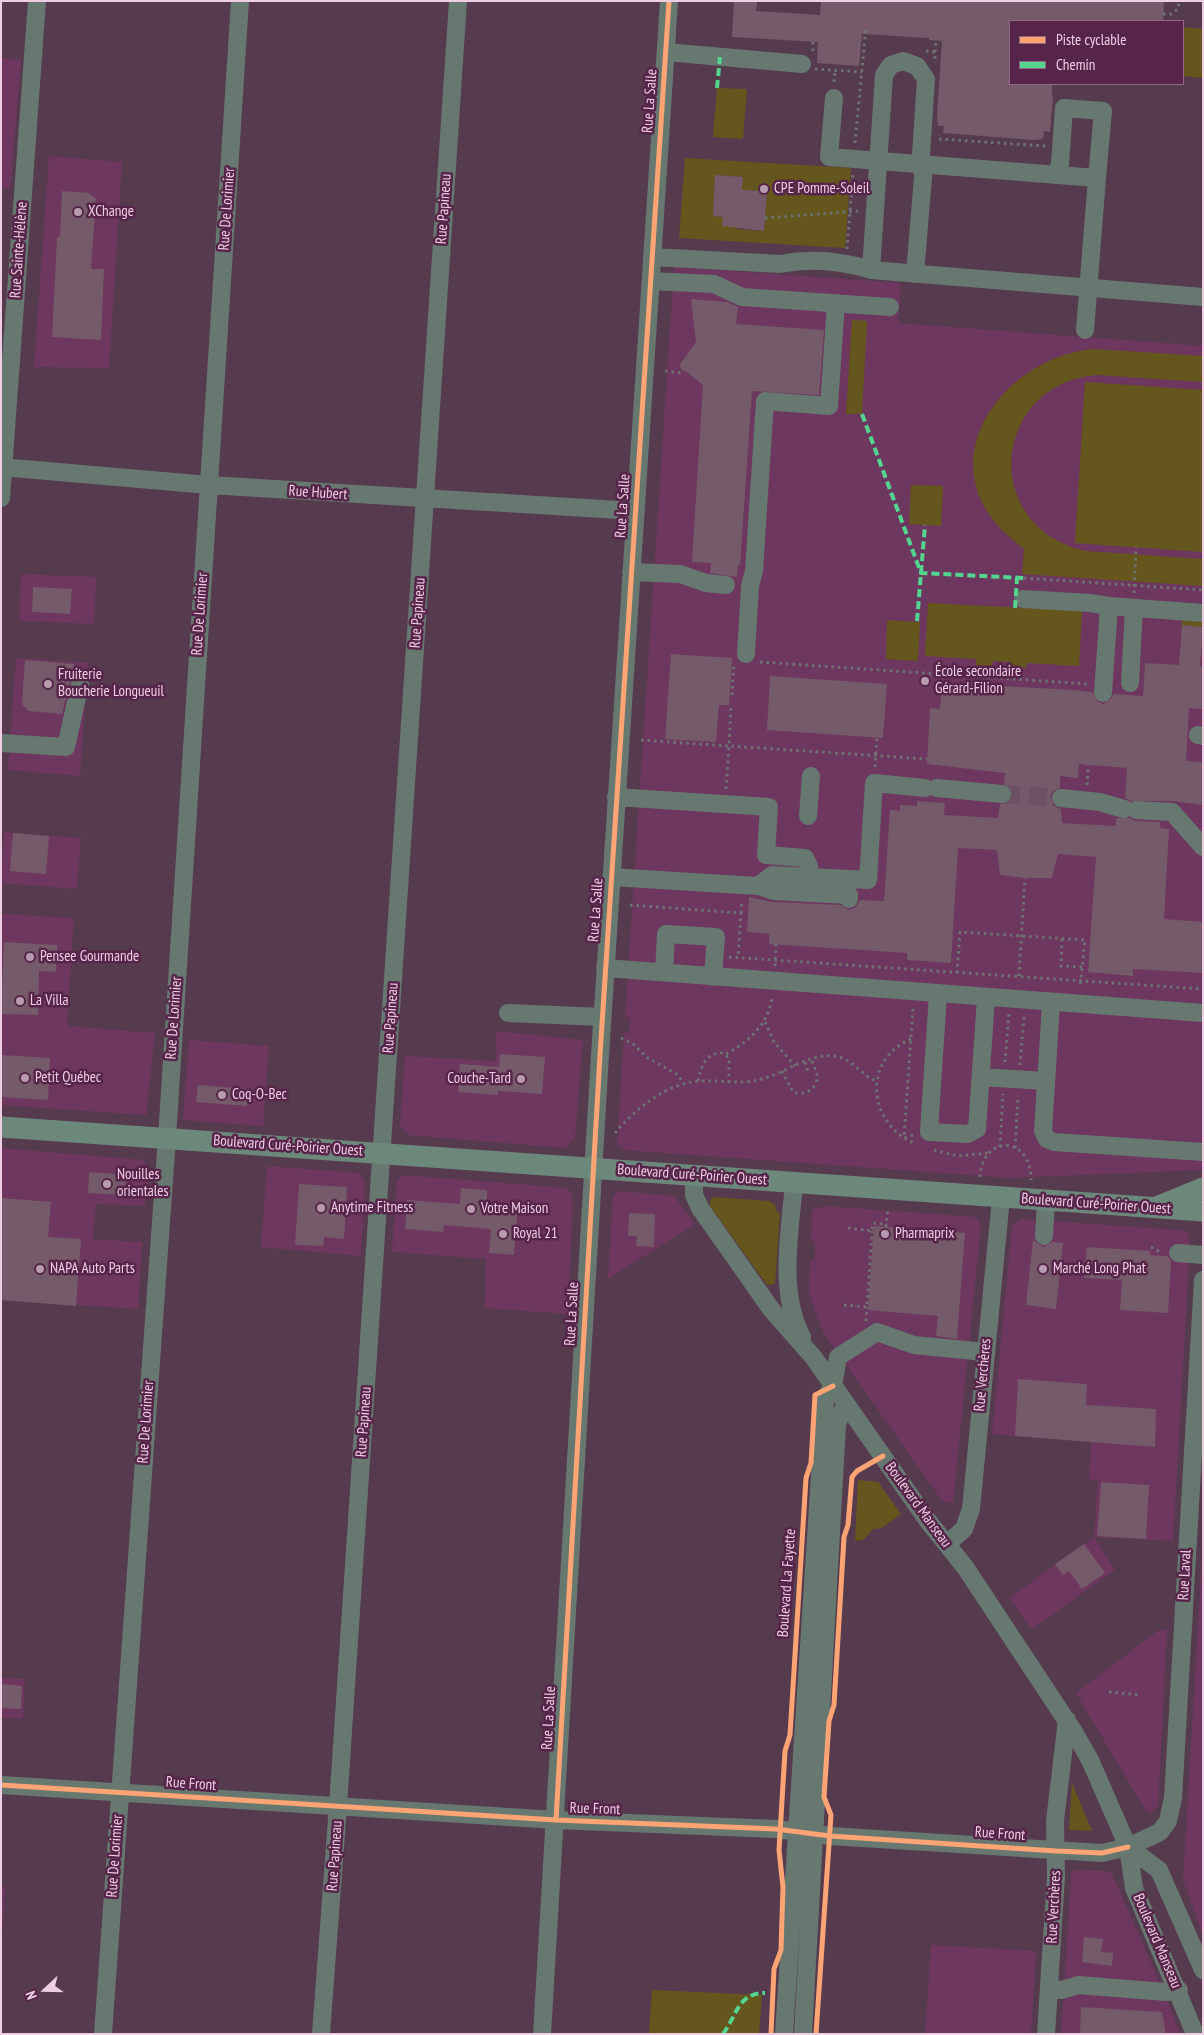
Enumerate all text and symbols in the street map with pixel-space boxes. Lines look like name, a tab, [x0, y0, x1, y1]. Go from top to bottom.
legend	[1009, 20, 1184, 85]
text: Piste cyclable	[1056, 30, 1126, 49]
text: Chemin	[1056, 55, 1095, 74]
street label: Rue La Salle	[639, 69, 661, 133]
street label: Rue De Lorimier	[215, 167, 239, 251]
street label: Rue Papineau	[433, 173, 455, 245]
place label: CPE Pomme-Soleil	[774, 180, 869, 198]
marker: CPE Pomme-Soleil	[758, 183, 770, 195]
street label: Rue Sainte-Hélène	[7, 201, 31, 299]
place label: XChange	[88, 203, 134, 221]
marker: XChange	[72, 206, 84, 218]
street label: Rue La Salle	[612, 474, 634, 538]
street label: Rue Hubert	[288, 482, 348, 504]
street label: Rue De Lorimier	[188, 572, 212, 656]
street label: Rue Papineau	[407, 577, 429, 649]
place label: École secondaire Gérard-Filion	[935, 663, 1021, 698]
place label: Fruiterie Boucherie Longueuil	[58, 666, 164, 701]
marker: École secondaire Gérard-Filion	[919, 675, 931, 687]
marker: Fruiterie Boucherie Longueuil	[42, 678, 54, 690]
street label: Rue La Salle	[585, 878, 607, 942]
place label: Pensee Gourmande	[40, 948, 139, 966]
marker: Pensee Gourmande	[24, 951, 36, 963]
street label: Rue De Lorimier	[162, 976, 186, 1060]
street label: Rue Papineau	[380, 982, 402, 1054]
place label: La Villa	[30, 992, 68, 1010]
marker: La Villa	[14, 995, 26, 1007]
place label: Petit Québec	[35, 1069, 101, 1087]
place label: Couche-Tard	[447, 1070, 511, 1088]
marker: Petit Québec	[19, 1072, 31, 1084]
marker: Couche-Tard	[515, 1073, 527, 1085]
place label: Coq-O-Bec	[232, 1086, 287, 1104]
marker: Coq-O-Bec	[216, 1089, 228, 1101]
street label: Boulevard Curé-Poirier Ouest	[213, 1132, 363, 1160]
street label: Boulevard Curé-Poirier Ouest	[617, 1161, 767, 1189]
place label: Nouilles orientales	[117, 1166, 169, 1201]
marker: Nouilles orientales	[101, 1178, 113, 1190]
street label: Boulevard Curé-Poirier Ouest	[1021, 1190, 1171, 1218]
place label: Anytime Fitness	[331, 1199, 413, 1217]
place label: Votre Maison	[481, 1200, 548, 1218]
marker: Anytime Fitness	[315, 1202, 327, 1214]
marker: Votre Maison	[465, 1203, 477, 1215]
place label: Royal 21	[513, 1225, 558, 1243]
place label: Pharmaprix	[895, 1225, 954, 1243]
marker: Royal 21	[497, 1228, 509, 1240]
marker: Pharmaprix	[879, 1228, 891, 1240]
place label: NAPA Auto Parts	[50, 1260, 135, 1278]
place label: Marché Long Phat	[1053, 1260, 1146, 1278]
marker: NAPA Auto Parts	[34, 1263, 46, 1275]
marker: Marché Long Phat	[1037, 1263, 1049, 1275]
street label: Rue La Salle	[561, 1282, 583, 1346]
street label: Rue Verchères	[971, 1338, 995, 1412]
street label: Rue De Lorimier	[134, 1380, 158, 1464]
street label: Rue Papineau	[353, 1386, 375, 1458]
street label: Boulevard Manseau	[881, 1459, 955, 1551]
street label: Boulevard La Fayette	[774, 1528, 800, 1638]
street label: Rue Laval	[1175, 1549, 1195, 1601]
street label: Rue La Salle	[538, 1686, 560, 1750]
street label: Rue Front	[165, 1773, 217, 1795]
street label: Rue Front	[569, 1799, 621, 1819]
street label: Rue De Lorimier	[103, 1814, 127, 1898]
street label: Rue Papineau	[324, 1820, 346, 1892]
street label: Rue Front	[974, 1823, 1026, 1845]
street label: Rue Verchères	[1043, 1870, 1065, 1944]
street label: Boulevard Manseau	[1129, 1891, 1185, 1991]
north arrow	[20, 1965, 70, 2015]
text: N	[21, 1989, 41, 2002]

